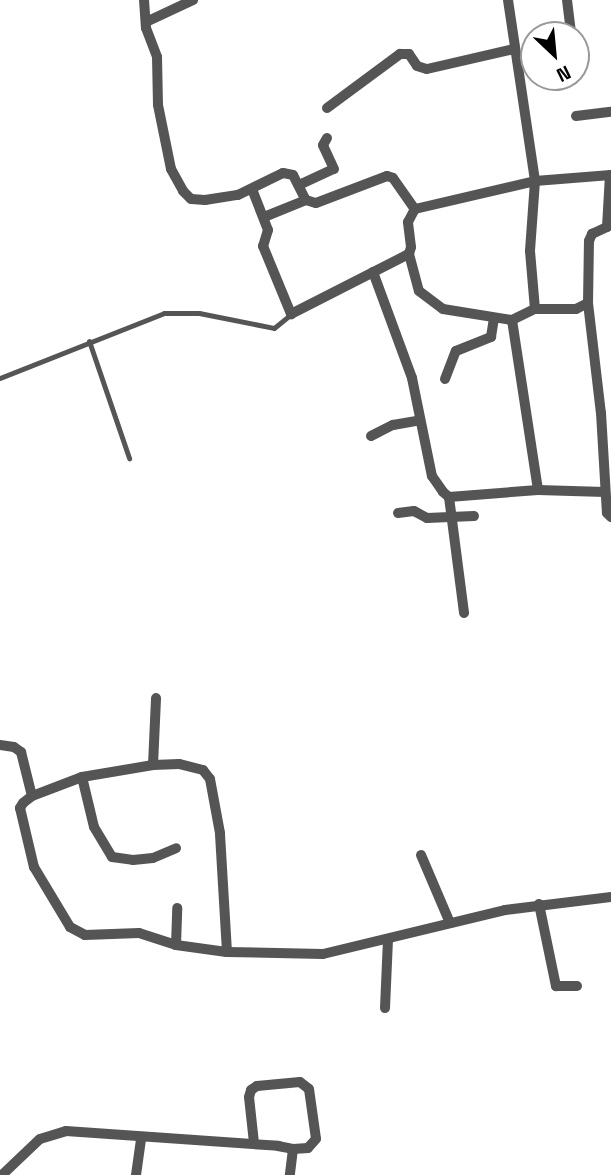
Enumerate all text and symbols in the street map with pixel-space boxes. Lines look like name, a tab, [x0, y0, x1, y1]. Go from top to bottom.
north arrow	[520, 21, 590, 91]
text: N	[552, 59, 575, 88]

